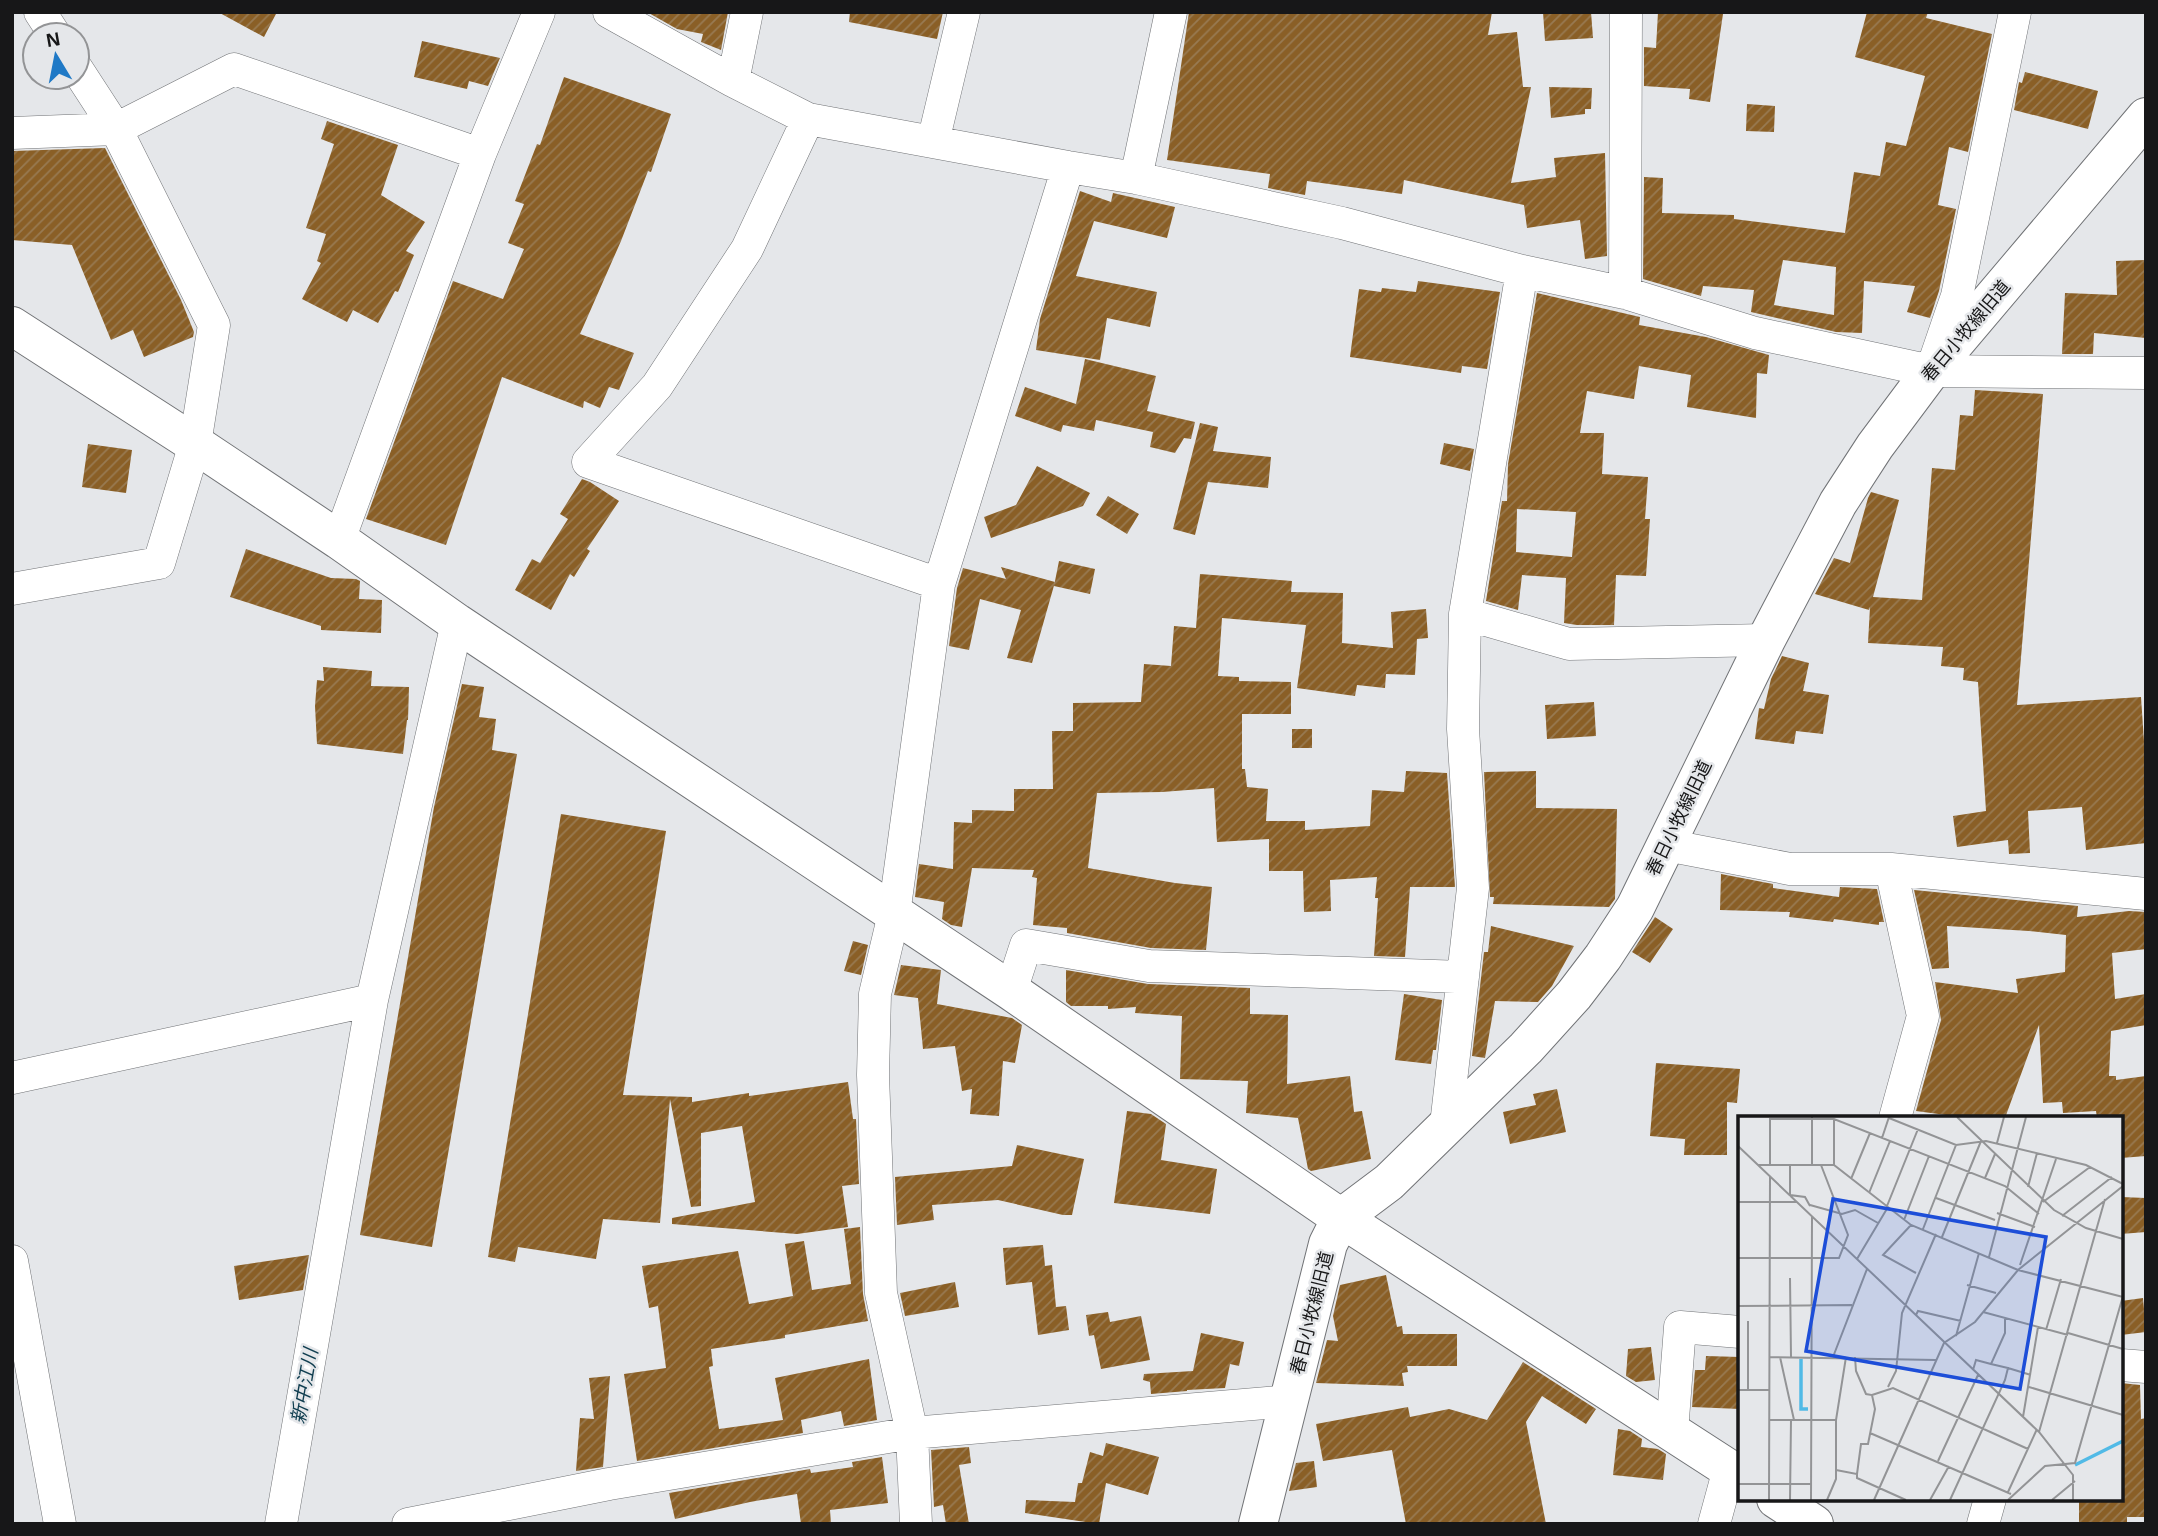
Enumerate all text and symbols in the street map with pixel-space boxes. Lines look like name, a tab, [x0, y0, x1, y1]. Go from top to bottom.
north arrow	[21, 21, 91, 91]
text: N	[45, 28, 62, 51]
street label: 春日小牧線旧道	[1918, 276, 2014, 386]
street label: 春日小牧線旧道	[1642, 757, 1716, 879]
inset map	[1738, 1116, 2123, 1501]
street label: 春日小牧線旧道	[1287, 1249, 1337, 1377]
water label: 新中江川	[288, 1345, 322, 1425]

